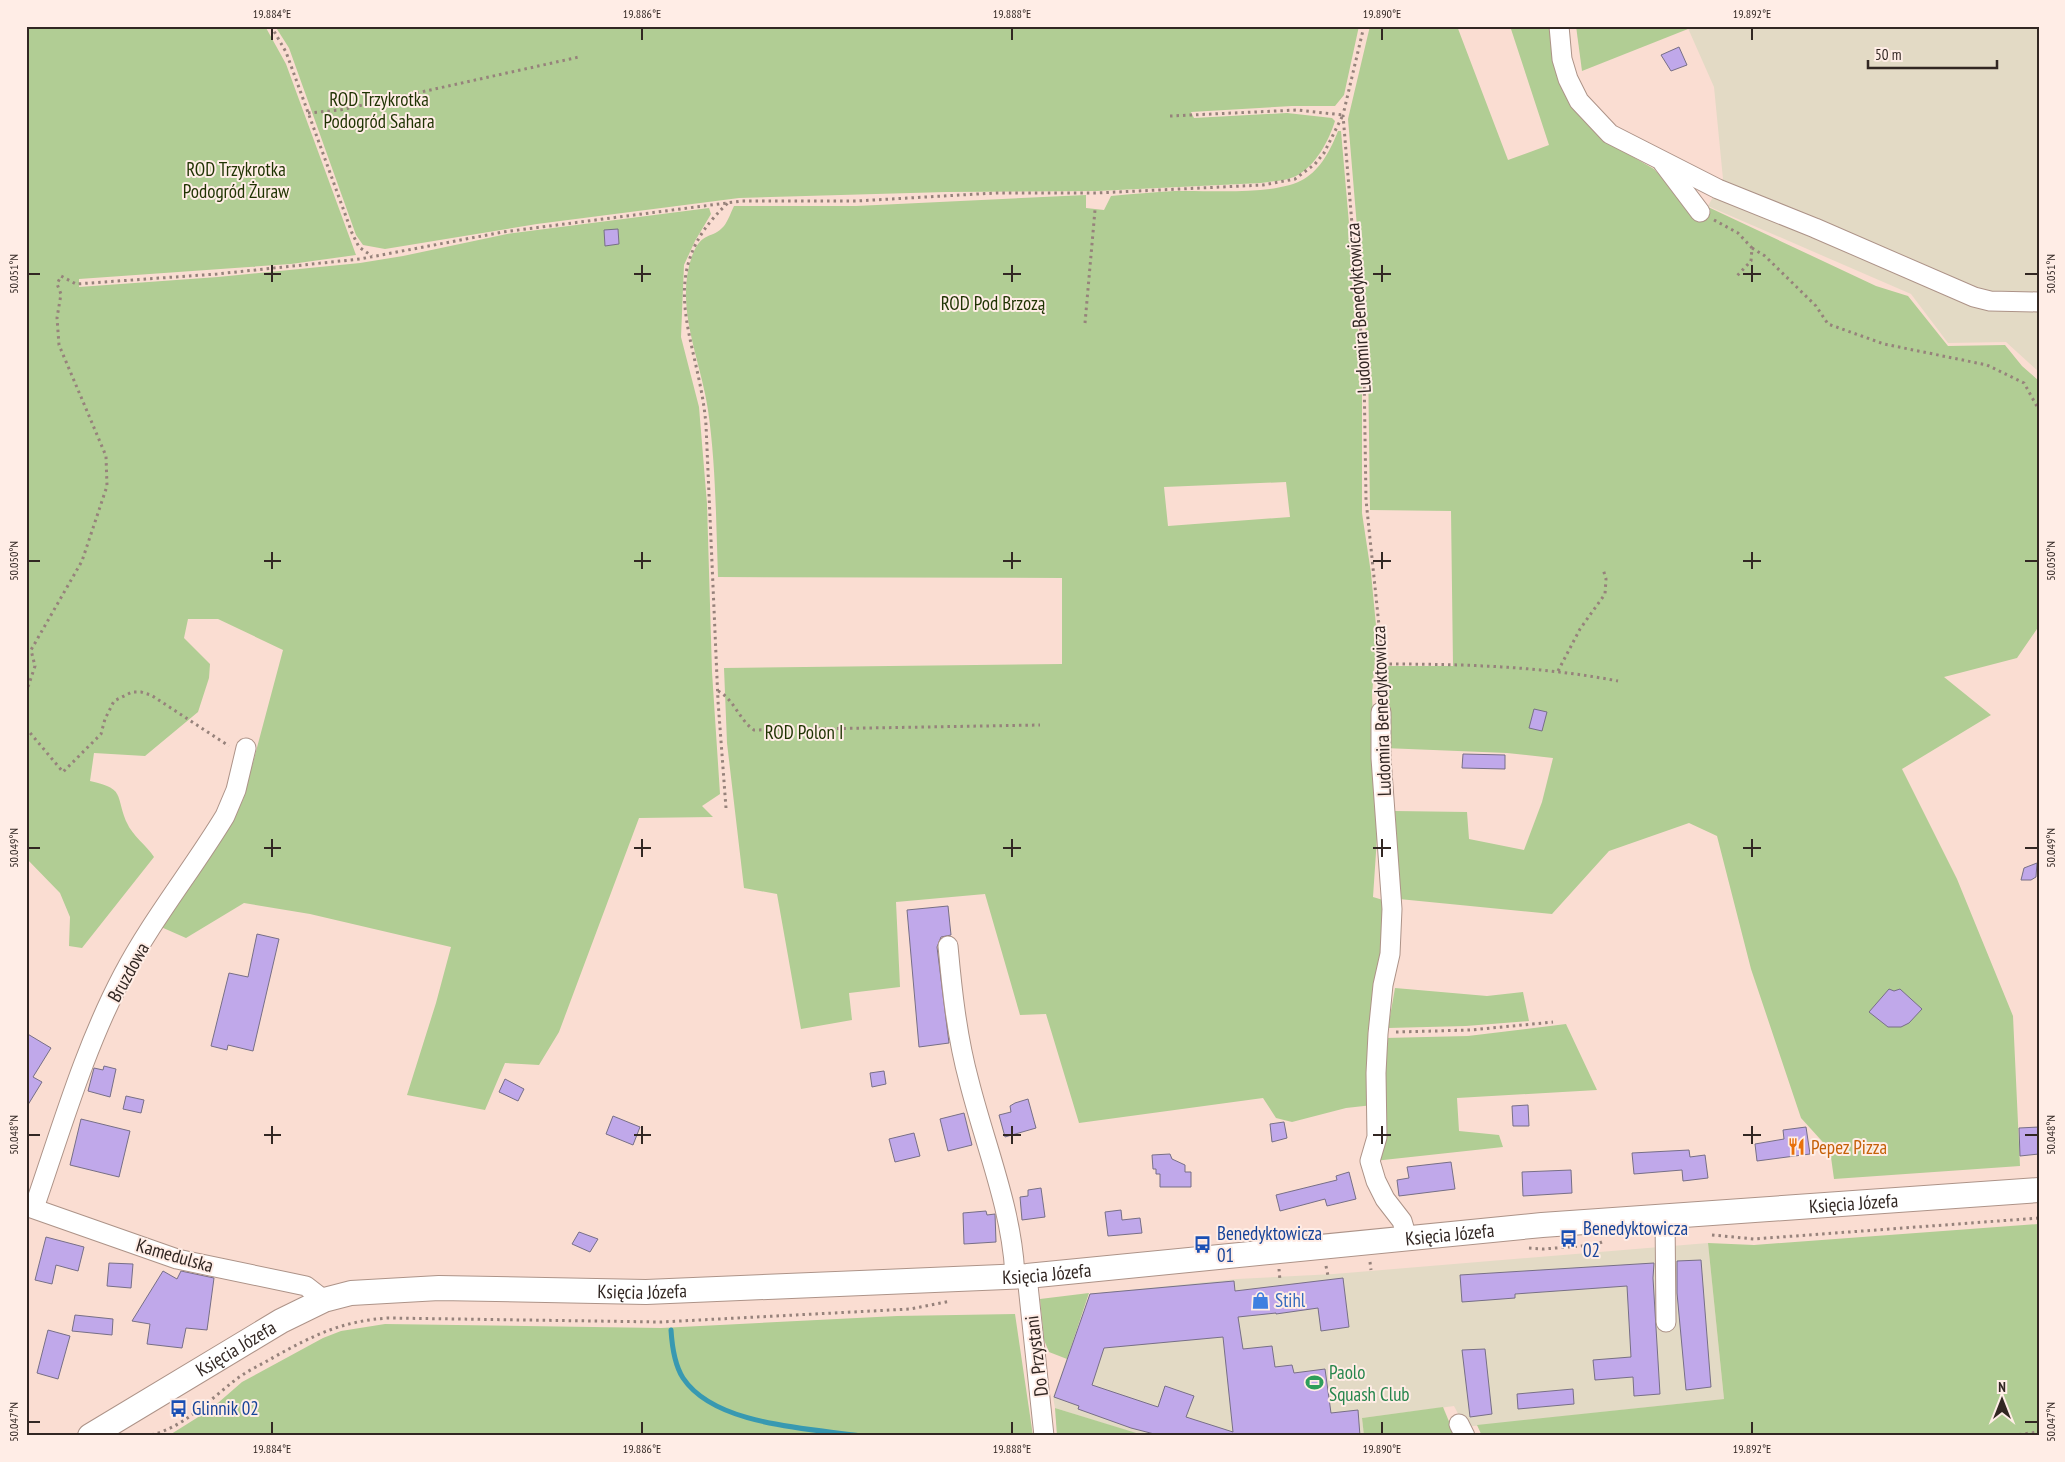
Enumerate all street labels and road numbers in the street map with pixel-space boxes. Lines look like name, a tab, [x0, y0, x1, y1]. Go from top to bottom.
street label: Ludomira Benedyktowicza	[1340, 222, 1376, 394]
street label: Ludomira Benedyktowicza	[1366, 625, 1396, 797]
street label: Bruzdowa	[102, 938, 154, 1006]
street label: Księcia Józefa	[1808, 1188, 1899, 1218]
street label: Księcia Józefa	[1404, 1218, 1495, 1250]
street label: Kamedulska	[134, 1233, 216, 1277]
street label: Księcia Józefa	[1002, 1258, 1092, 1289]
street label: Księcia Józefa	[597, 1278, 687, 1304]
street label: Do Przystani	[1019, 1314, 1053, 1398]
street label: Księcia Józefa	[191, 1315, 280, 1382]

